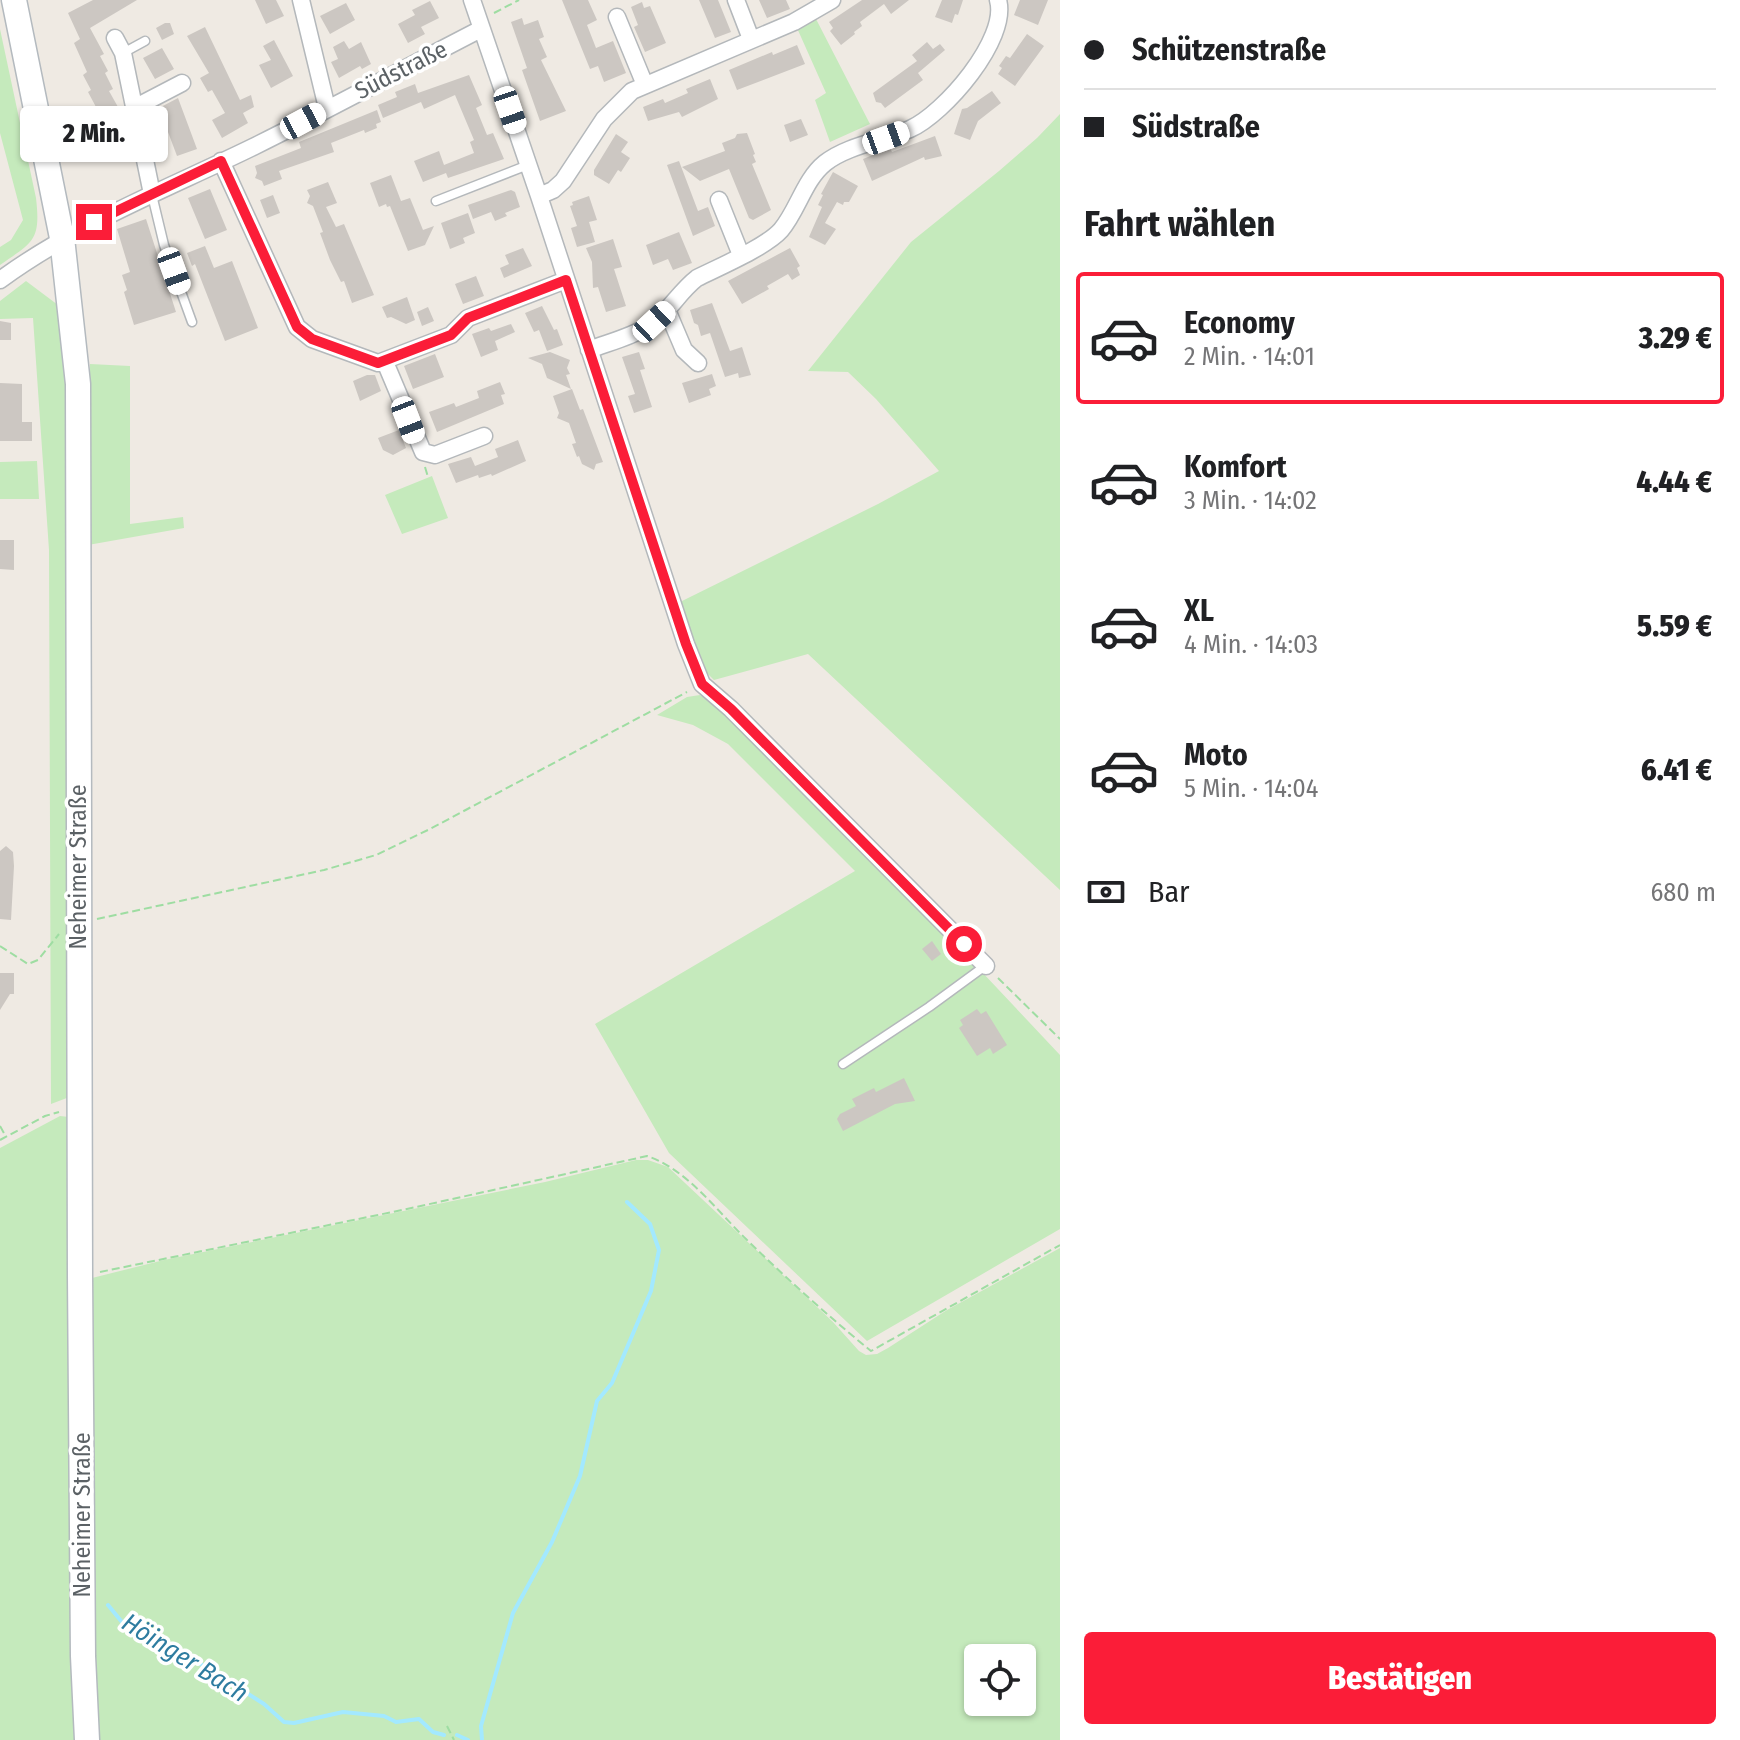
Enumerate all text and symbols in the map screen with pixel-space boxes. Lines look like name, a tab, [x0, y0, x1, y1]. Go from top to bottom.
text: Schützenstraße	[1132, 32, 1326, 68]
street label: Südstraße	[350, 35, 452, 105]
car	[491, 83, 529, 137]
car	[276, 99, 330, 143]
callout: 2 Min.	[20, 106, 168, 162]
text: Südstraße	[1132, 109, 1260, 145]
text: 2 Min.	[63, 118, 125, 149]
car	[859, 119, 913, 157]
text: Fahrt wählen	[1084, 202, 1275, 246]
route end	[76, 204, 112, 240]
car	[155, 244, 193, 298]
car	[628, 297, 680, 347]
icon: car	[1088, 302, 1160, 374]
text: Economy	[1184, 305, 1295, 341]
text: 3.29 €	[1639, 320, 1712, 356]
text: 2 Min. · 14:01	[1184, 341, 1315, 372]
car	[388, 393, 428, 447]
icon: car	[1088, 446, 1160, 518]
text: Komfort	[1184, 449, 1287, 485]
text: 4.44 €	[1636, 464, 1712, 500]
text: 3 Min. · 14:02	[1184, 485, 1317, 516]
icon: car	[1088, 590, 1160, 662]
text: XL	[1184, 593, 1214, 629]
text: 5.59 €	[1637, 608, 1712, 644]
text: 4 Min. · 14:03	[1184, 629, 1318, 660]
icon: car	[1088, 734, 1160, 806]
text: Moto	[1184, 737, 1248, 773]
text: 6.41 €	[1641, 752, 1712, 788]
text: 5 Min. · 14:04	[1184, 773, 1318, 804]
street label: Neheimer Straße	[64, 784, 92, 950]
icon: cash	[1084, 870, 1128, 914]
text: Bar	[1148, 874, 1190, 910]
text: 680 m	[1650, 877, 1716, 908]
route start	[946, 926, 982, 962]
street label: Neheimer Straße	[68, 1432, 96, 1598]
water label: Höinger Bach	[116, 1607, 254, 1709]
button: Bestätigen	[1084, 1632, 1716, 1724]
map controls	[964, 1644, 1036, 1716]
button: locate	[964, 1644, 1036, 1716]

